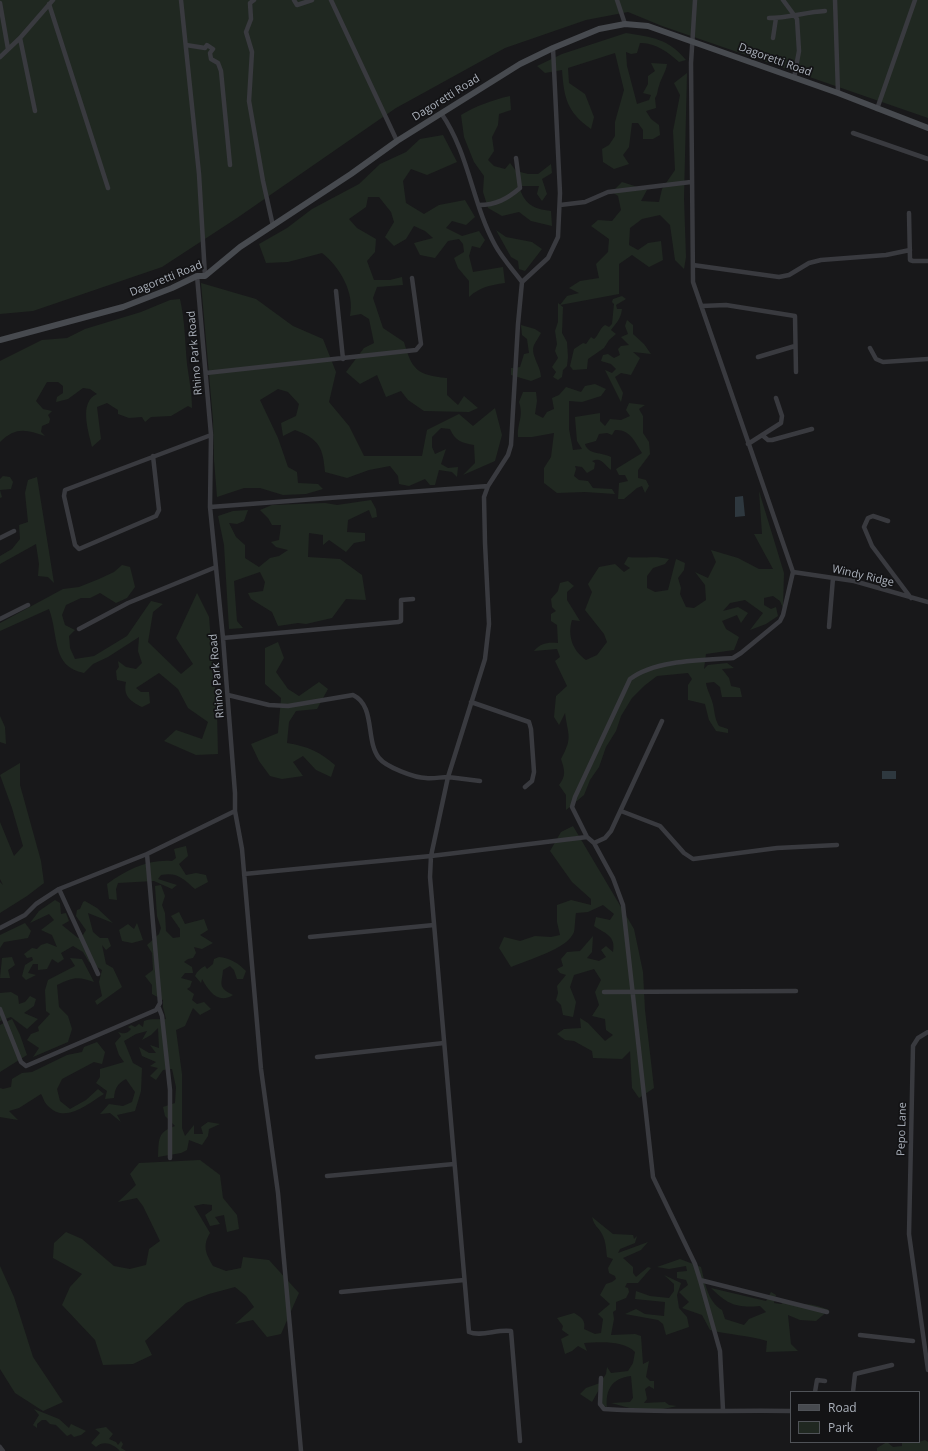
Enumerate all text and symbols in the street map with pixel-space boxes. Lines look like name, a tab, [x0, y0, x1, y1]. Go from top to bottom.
street label: Dagoretti Road	[737, 41, 813, 79]
street label: Dagoretti Road	[410, 72, 482, 124]
street label: Dagoretti Road	[128, 258, 204, 300]
street label: Rhino Park Road	[185, 310, 205, 396]
street label: Windy Ridge	[831, 562, 895, 590]
street label: Rhino Park Road	[207, 633, 227, 719]
street label: Pepo Lane	[894, 1102, 910, 1156]
legend	[790, 1391, 920, 1443]
text: Road	[828, 1399, 857, 1416]
text: Park	[828, 1419, 853, 1436]

